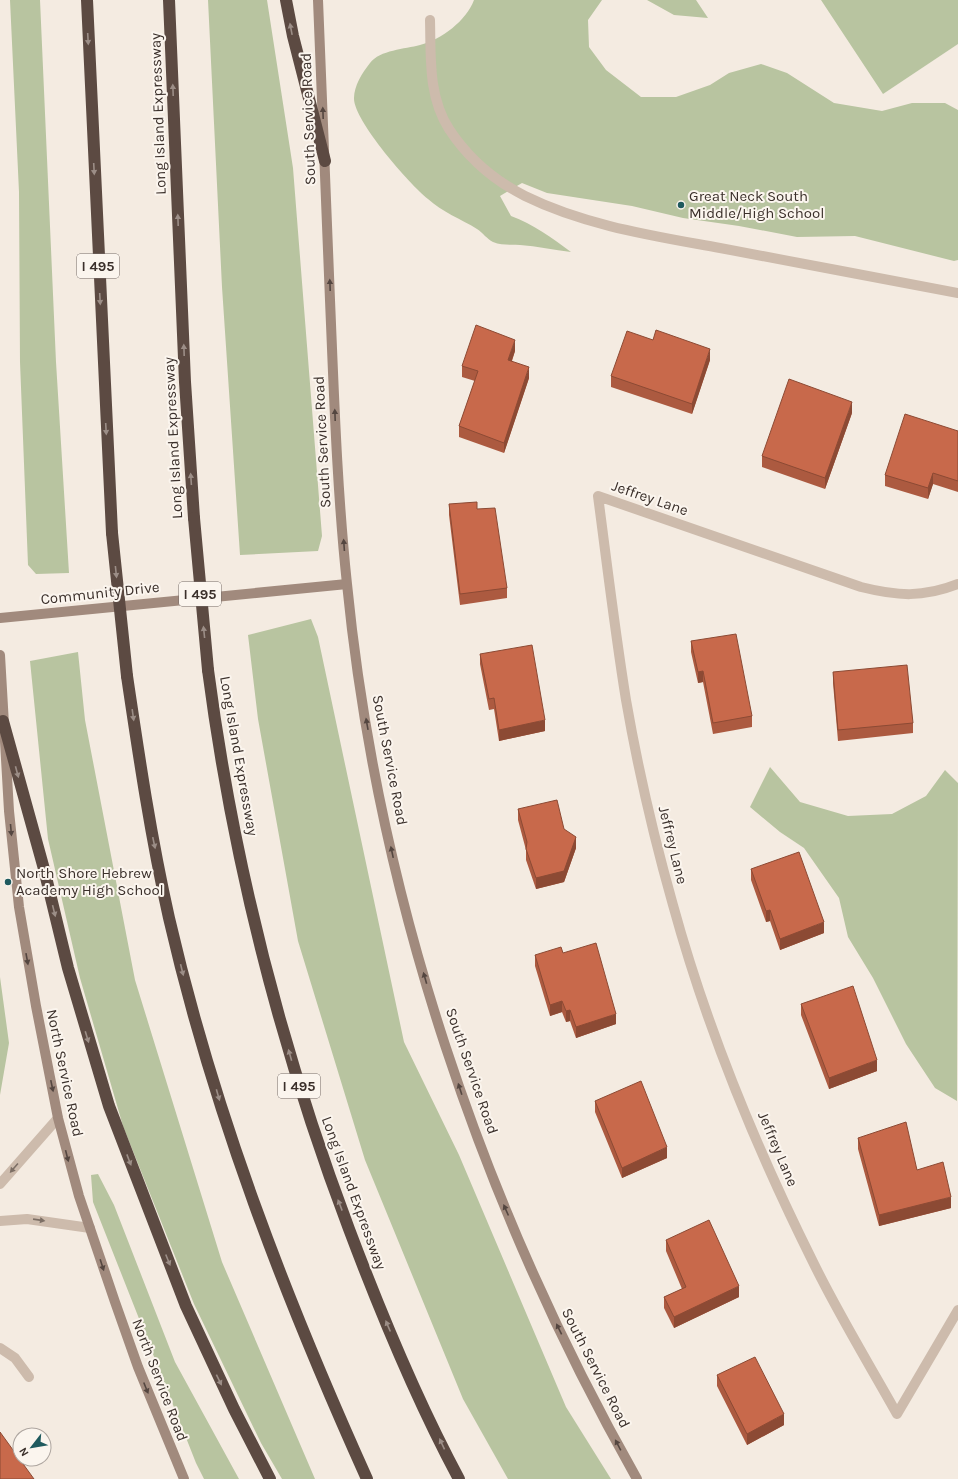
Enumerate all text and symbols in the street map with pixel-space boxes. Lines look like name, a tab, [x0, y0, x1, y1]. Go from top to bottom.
one-way arrow	[288, 22, 294, 35]
one-way arrow	[85, 33, 92, 45]
street label: Long Island Expressway	[146, 33, 170, 195]
street label: South Service Road	[297, 53, 319, 185]
one-way arrow	[169, 84, 176, 96]
one-way arrow	[320, 106, 326, 119]
one-way arrow	[91, 163, 97, 176]
place label: Great Neck South Middle/High School	[689, 187, 824, 222]
marker: Great Neck South Middle/High School	[676, 200, 686, 210]
one-way arrow	[175, 213, 181, 226]
road number: I 495	[77, 254, 119, 278]
one-way arrow	[327, 278, 333, 291]
one-way arrow	[96, 293, 103, 305]
one-way arrow	[180, 344, 187, 356]
street label: Long Island Expressway	[160, 357, 186, 519]
street label: South Service Road	[310, 375, 334, 509]
one-way arrow	[332, 408, 338, 421]
one-way arrow	[102, 423, 109, 435]
one-way arrow	[188, 472, 194, 485]
street label: Jeffrey Lane	[609, 477, 691, 519]
one-way arrow	[340, 539, 347, 551]
one-way arrow	[112, 566, 119, 578]
street label: Community Drive	[40, 578, 160, 608]
road number: I 495	[179, 582, 221, 606]
one-way arrow	[201, 626, 207, 638]
street label: Long Island Expressway	[216, 675, 262, 837]
street label: South Service Road	[369, 693, 411, 827]
one-way arrow	[130, 709, 136, 721]
one-way arrow	[364, 718, 370, 731]
one-way arrow	[14, 766, 20, 778]
street label: Jeffrey Lane	[655, 804, 691, 886]
one-way arrow	[8, 824, 14, 836]
one-way arrow	[151, 837, 157, 849]
one-way arrow	[389, 846, 395, 858]
place label: North Shore Hebrew Academy High School	[16, 864, 164, 899]
marker: North Shore Hebrew Academy High School	[3, 877, 13, 887]
one-way arrow	[52, 905, 58, 917]
one-way arrow	[24, 953, 30, 965]
one-way arrow	[180, 964, 186, 976]
one-way arrow	[422, 971, 428, 984]
street label: South Service Road	[442, 1006, 502, 1136]
street label: North Service Road	[43, 1008, 87, 1138]
one-way arrow	[84, 1031, 90, 1043]
one-way arrow	[287, 1049, 293, 1061]
road number: I 495	[278, 1074, 320, 1098]
one-way arrow	[49, 1080, 55, 1092]
one-way arrow	[457, 1082, 463, 1094]
one-way arrow	[215, 1089, 221, 1101]
street label: Jeffrey Lane	[754, 1109, 802, 1189]
street label: Long Island Expressway	[318, 1114, 390, 1272]
one-way arrow	[64, 1150, 70, 1162]
one-way arrow	[126, 1155, 132, 1167]
one-way arrow	[10, 1163, 19, 1173]
one-way arrow	[336, 1199, 342, 1211]
one-way arrow	[503, 1205, 509, 1216]
one-way arrow	[33, 1217, 45, 1223]
one-way arrow	[165, 1255, 171, 1266]
one-way arrow	[100, 1259, 106, 1271]
street label: South Service Road	[558, 1305, 634, 1431]
street label: North Service Road	[128, 1316, 192, 1444]
one-way arrow	[384, 1320, 391, 1332]
one-way arrow	[556, 1323, 562, 1335]
one-way arrow	[216, 1374, 222, 1385]
one-way arrow	[143, 1382, 149, 1394]
north arrow	[12, 1427, 52, 1467]
one-way arrow	[439, 1438, 445, 1450]
one-way arrow	[615, 1439, 622, 1451]
text: N	[16, 1445, 31, 1459]

